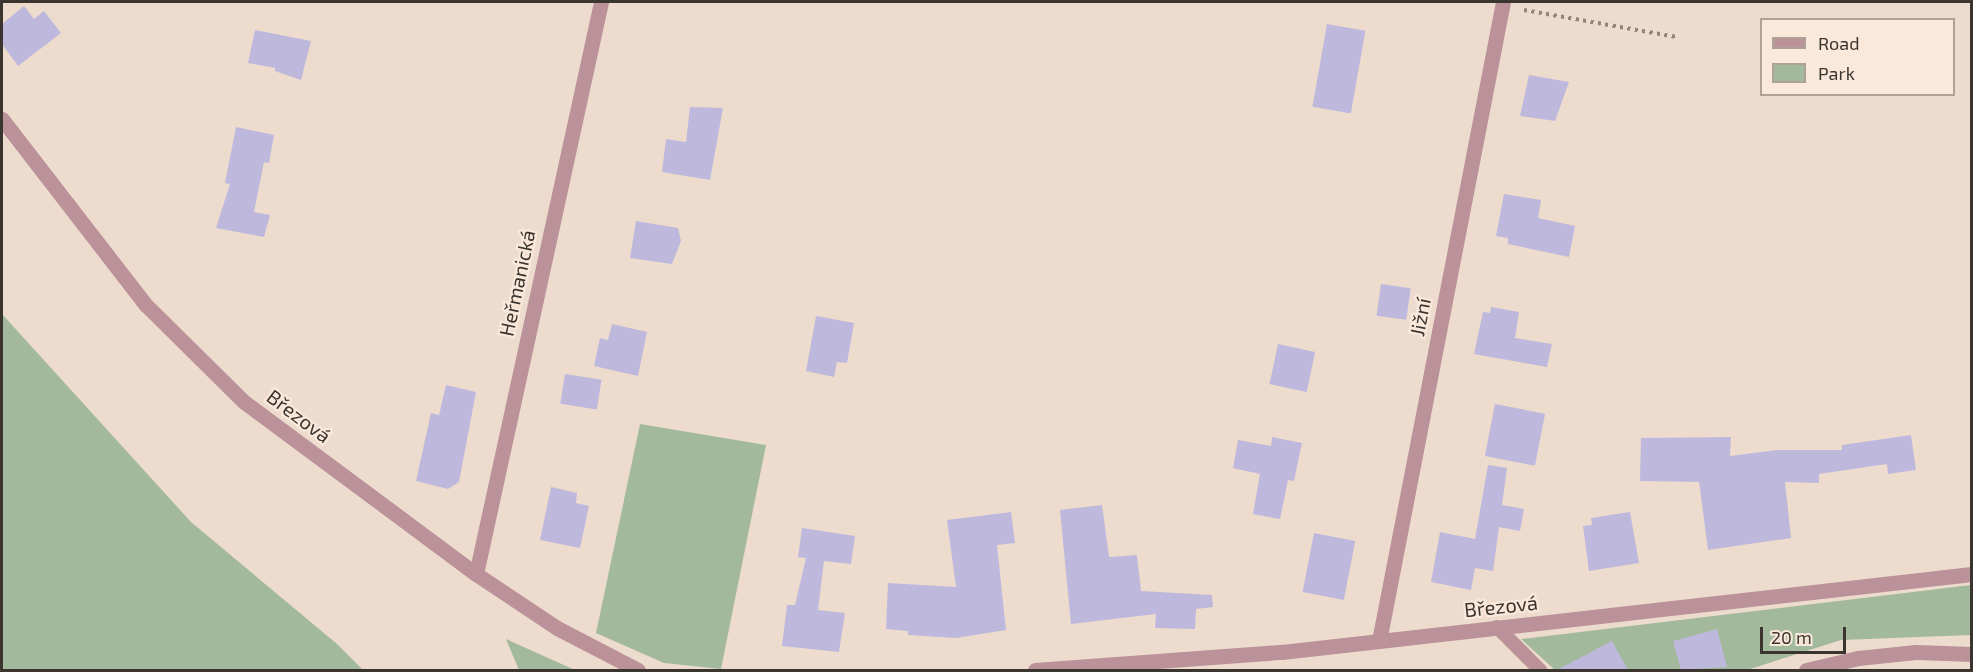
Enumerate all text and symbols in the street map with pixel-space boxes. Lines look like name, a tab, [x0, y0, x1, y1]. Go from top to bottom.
legend	[1760, 18, 1955, 96]
text: Road	[1818, 32, 1859, 54]
text: Park	[1818, 62, 1855, 84]
street label: Heřmanická	[494, 228, 540, 338]
street label: Jižní	[1405, 296, 1435, 338]
street label: Březová	[262, 384, 336, 448]
street label: Březová	[1463, 590, 1539, 622]
scale bar	[1763, 615, 1848, 653]
text: 20 m	[1771, 626, 1812, 648]

